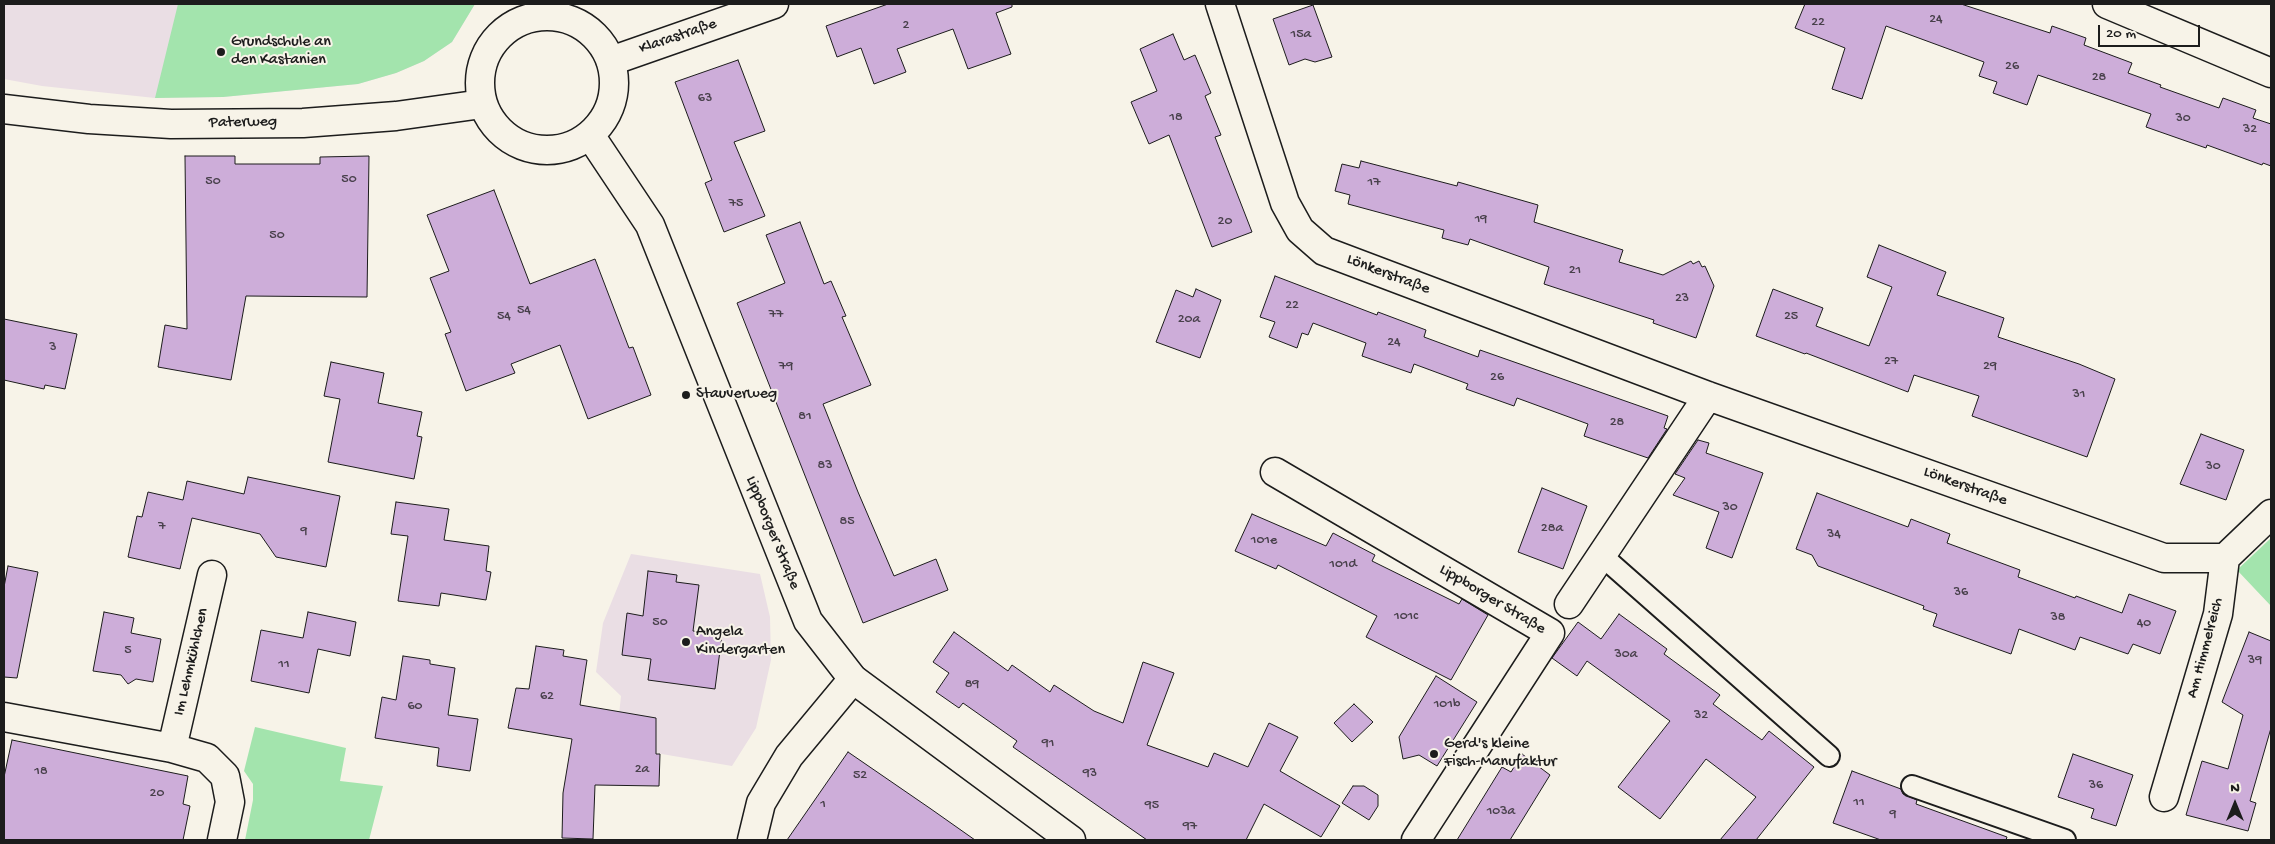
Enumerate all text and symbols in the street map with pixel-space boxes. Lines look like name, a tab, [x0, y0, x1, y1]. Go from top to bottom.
house number: 24	[1929, 12, 1943, 28]
street label: Klarastraße	[637, 15, 719, 59]
house number: 22	[1811, 15, 1825, 31]
scale bar	[2100, 15, 2202, 47]
house number: 2	[903, 18, 909, 34]
text: 20 m	[2106, 25, 2136, 43]
house number: 15a	[1291, 27, 1311, 43]
place label: Grundschule an den Kastanien	[231, 33, 331, 71]
marker: Grundschule an den Kastanien	[215, 46, 227, 58]
house number: 26	[2005, 59, 2019, 75]
house number: 28	[2092, 70, 2106, 86]
house number: 63	[698, 91, 712, 107]
house number: 18	[1169, 110, 1183, 126]
house number: 30	[2175, 111, 2191, 127]
street label: Paterweg	[209, 113, 277, 133]
house number: 32	[2243, 122, 2257, 138]
house number: 50	[341, 172, 357, 188]
house number: 50	[205, 174, 221, 190]
house number: 17	[1368, 175, 1380, 191]
house number: 75	[729, 196, 743, 212]
house number: 19	[1475, 212, 1487, 228]
house number: 20	[1218, 214, 1232, 230]
house number: 50	[269, 228, 285, 244]
street label: Lönkerstraße	[1344, 250, 1432, 300]
house number: 21	[1569, 263, 1581, 279]
house number: 23	[1675, 291, 1689, 307]
house number: 22	[1285, 298, 1299, 314]
house number: 54	[517, 303, 531, 319]
house number: 77	[769, 307, 783, 323]
house number: 54	[497, 309, 511, 325]
house number: 25	[1784, 309, 1798, 325]
house number: 20a	[1178, 312, 1200, 328]
house number: 24	[1387, 335, 1401, 351]
house number: 3	[49, 340, 57, 356]
house number: 27	[1884, 354, 1898, 370]
house number: 79	[779, 359, 793, 375]
house number: 29	[1983, 359, 1997, 375]
house number: 26	[1490, 370, 1504, 386]
place label: Stauverweg	[696, 385, 777, 405]
house number: 31	[2073, 387, 2085, 403]
marker: Stauverweg	[680, 389, 692, 401]
house number: 81	[798, 409, 812, 425]
house number: 28	[1610, 415, 1624, 431]
house number: 83	[818, 458, 832, 474]
house number: 30	[2205, 459, 2221, 475]
street label: Lönkerstraße	[1920, 463, 2010, 511]
street label: Lippborger Straße	[740, 473, 804, 593]
house number: 30	[1722, 500, 1738, 516]
house number: 85	[839, 514, 855, 530]
house number: 7	[158, 519, 166, 535]
house number: 28a	[1541, 521, 1563, 537]
house number: 9	[300, 524, 308, 540]
house number: 34	[1827, 527, 1841, 543]
house number: 101e	[1251, 533, 1277, 549]
house number: 101d	[1329, 557, 1357, 573]
street label: Lippborger Straße	[1435, 561, 1549, 639]
house number: 36	[1954, 585, 1968, 601]
street label: Am Himmelreich	[2183, 596, 2229, 700]
street label: Im Lehmkühlchen	[170, 606, 214, 718]
house number: 101c	[1394, 609, 1418, 625]
house number: 38	[2051, 610, 2065, 626]
house number: 50	[652, 615, 668, 631]
house number: 40	[2137, 616, 2151, 632]
place label: Angela Kindergarten	[696, 623, 785, 661]
marker: Angela Kindergarten	[680, 636, 692, 648]
house number: 5	[124, 643, 132, 659]
house number: 30a	[1615, 647, 1637, 663]
house number: 39	[2248, 653, 2262, 669]
house number: 11	[278, 657, 290, 673]
house number: 89	[965, 677, 979, 693]
house number: 62	[540, 689, 554, 705]
house number: 101b	[1434, 697, 1460, 713]
house number: 60	[407, 699, 423, 715]
house number: 32	[1694, 708, 1708, 724]
place label: Gerd's kleine Fisch-Manufaktur	[1444, 735, 1556, 773]
house number: 91	[1042, 736, 1054, 752]
marker: Gerd's kleine Fisch-Manufaktur	[1428, 748, 1440, 760]
house number: 2a	[635, 762, 649, 778]
house number: 18	[34, 764, 48, 780]
house number: 93	[1083, 766, 1097, 782]
house number: 52	[853, 768, 867, 784]
house number: 36	[2089, 778, 2103, 794]
north arrow	[2210, 779, 2260, 829]
text: N	[2230, 780, 2240, 797]
house number: 20	[150, 786, 164, 802]
house number: 11	[1853, 795, 1865, 811]
house number: 1	[820, 797, 826, 813]
house number: 95	[1145, 798, 1159, 814]
house number: 103a	[1487, 804, 1515, 820]
house number: 9	[1889, 807, 1897, 823]
house number: 97	[1183, 819, 1197, 835]

